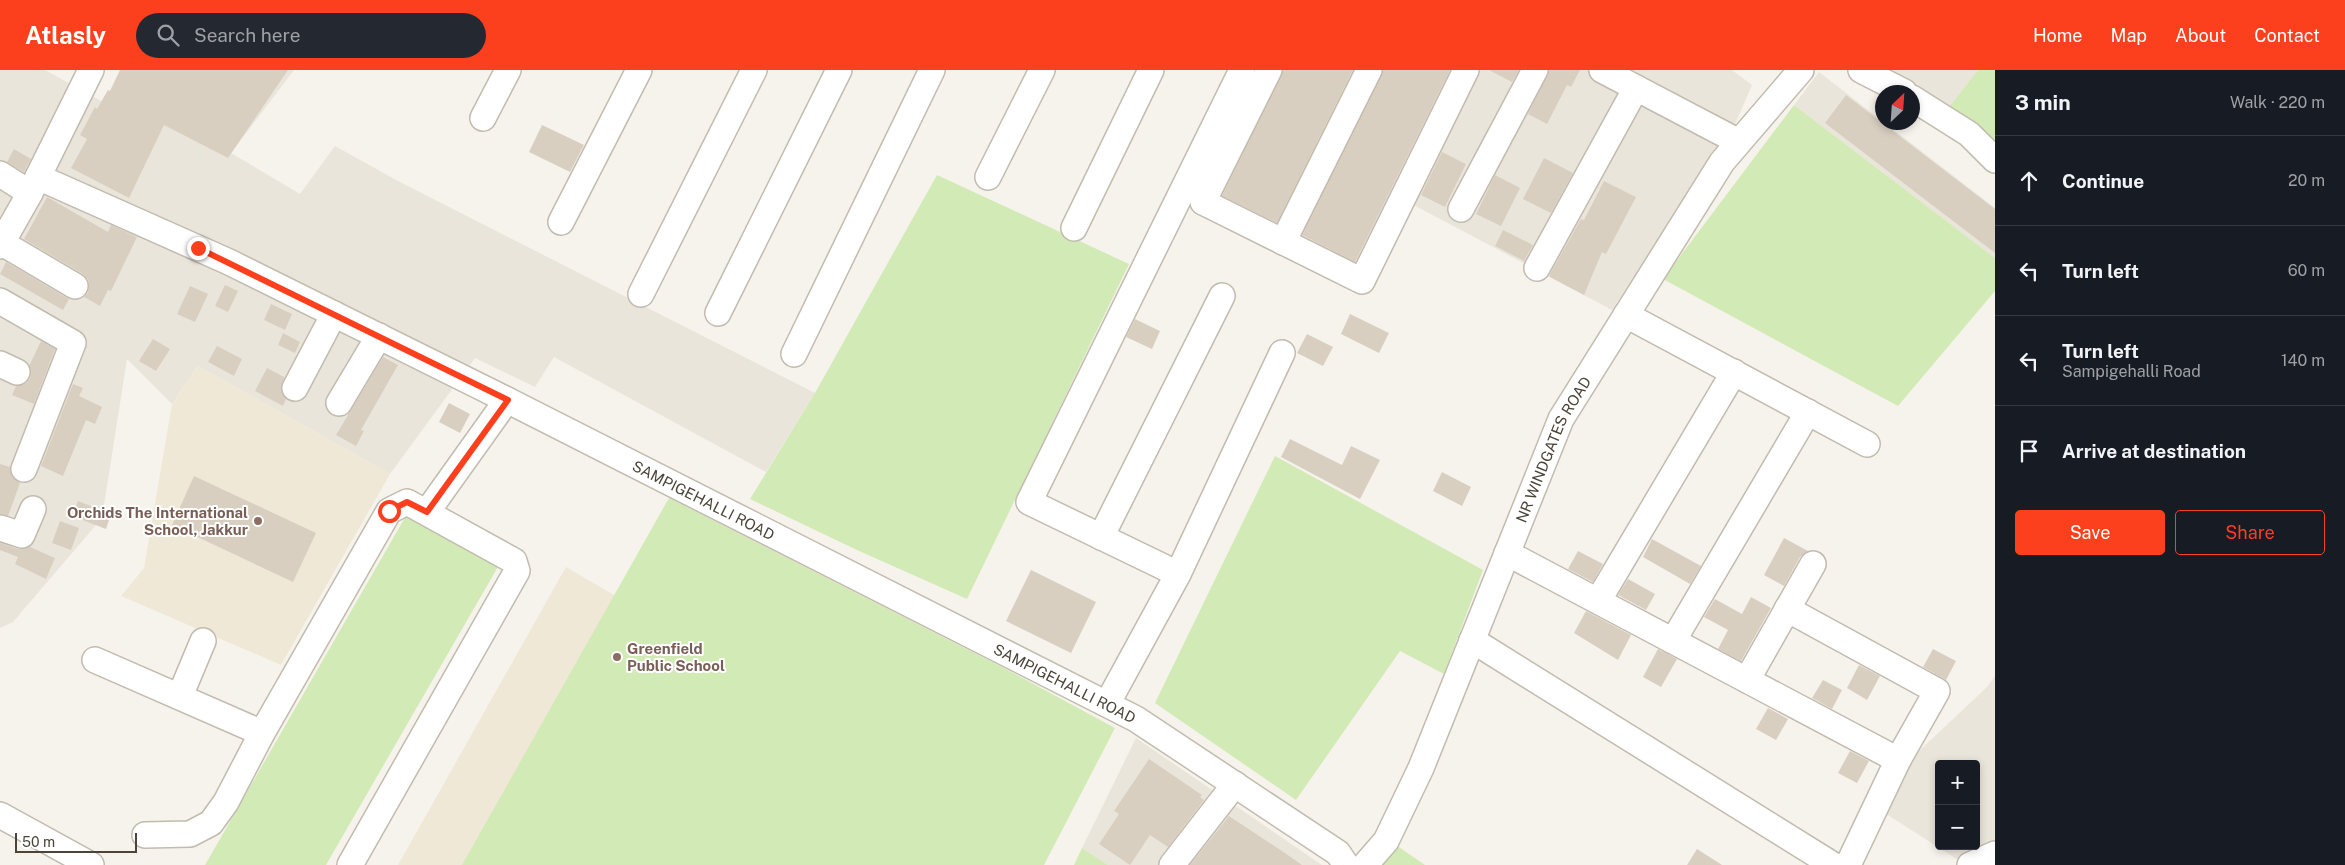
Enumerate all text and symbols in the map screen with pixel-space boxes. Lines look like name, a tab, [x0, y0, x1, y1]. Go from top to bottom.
search box	[136, 13, 486, 58]
text: Atlasly	[25, 21, 106, 49]
icon: search	[154, 21, 182, 49]
text: Search here	[194, 24, 301, 46]
text: Home	[2033, 25, 2083, 46]
text: Map	[2111, 25, 2147, 46]
text: About	[2175, 25, 2226, 46]
text: Contact	[2254, 25, 2320, 46]
north arrow	[1875, 85, 1920, 130]
text: 3 min	[2015, 90, 2071, 115]
text: Walk · 220 m	[2230, 93, 2325, 112]
icon: ahead	[2015, 167, 2043, 195]
text: Continue	[2062, 170, 2144, 192]
text: 20 m	[2288, 171, 2325, 190]
route end	[187, 237, 210, 260]
icon: left	[2015, 257, 2043, 285]
text: Turn left	[2062, 260, 2139, 282]
text: 60 m	[2288, 261, 2325, 280]
text: Turn left	[2062, 340, 2139, 362]
icon: left	[2015, 347, 2043, 375]
text: 140 m	[2281, 351, 2325, 370]
text: Sampigehalli Road	[2062, 362, 2201, 381]
street label: NR WINDGATES ROAD	[1512, 373, 1594, 525]
icon: arrive	[2015, 437, 2043, 465]
text: Arrive at destination	[2062, 440, 2246, 462]
street label: SAMPIGEHALLI ROAD	[630, 457, 778, 543]
route start	[378, 500, 401, 523]
place label: Orchids The International School, Jakkur	[67, 504, 248, 538]
button: Save	[2015, 510, 2165, 555]
button: Share	[2175, 510, 2325, 555]
marker: Orchids The International School, Jakkur	[252, 515, 264, 527]
place label: Greenfield Public School	[627, 640, 725, 674]
street label: SAMPIGEHALLI ROAD	[991, 640, 1139, 726]
marker: Greenfield Public School	[611, 651, 623, 663]
map controls	[1935, 760, 1980, 850]
button: +	[1935, 760, 1980, 805]
button: −	[1935, 805, 1980, 850]
scale bar	[15, 830, 138, 853]
text: 50 m	[22, 834, 55, 850]

